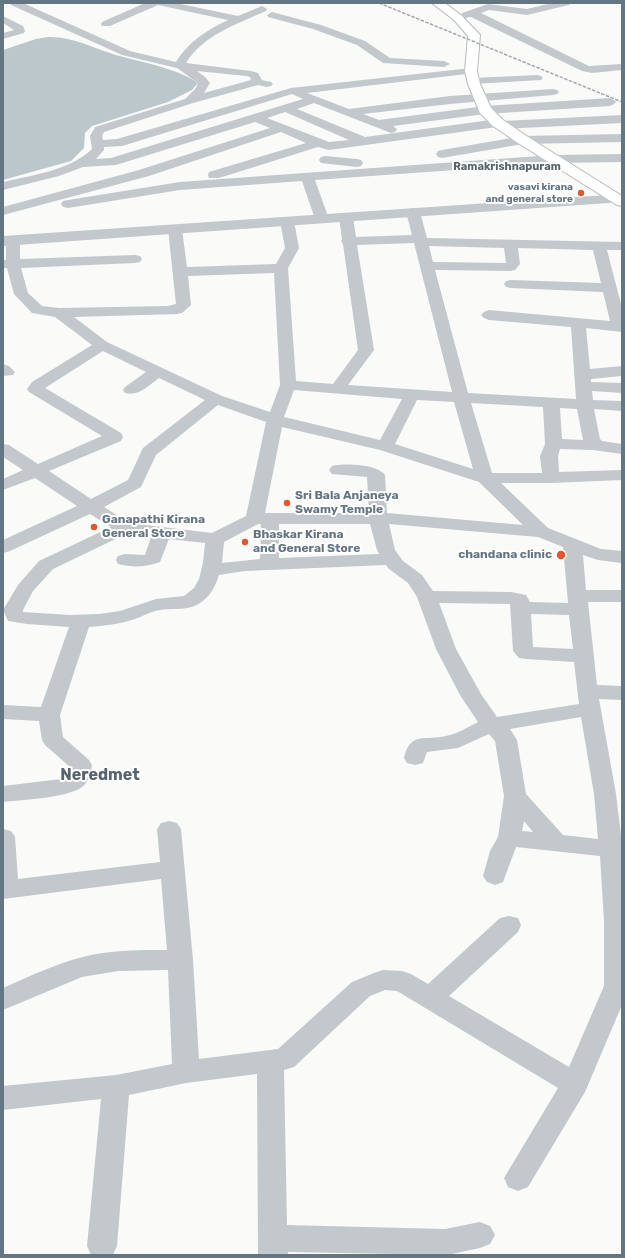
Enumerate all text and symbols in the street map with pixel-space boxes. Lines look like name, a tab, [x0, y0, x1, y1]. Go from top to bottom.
district label: Ramakrishnapuram	[453, 160, 561, 174]
place label: vasavi kirana and general store	[486, 181, 573, 204]
marker: vasavi kirana and general store	[576, 188, 586, 198]
place label: Sri Bala Anjaneya Swamy Temple	[295, 489, 399, 517]
marker: Sri Bala Anjaneya Swamy Temple	[282, 498, 292, 508]
place label: Ganapathi Kirana General Store	[102, 513, 205, 541]
marker: Ganapathi Kirana General Store	[89, 522, 99, 532]
place label: Bhaskar Kirana and General Store	[253, 528, 360, 556]
marker: Bhaskar Kirana and General Store	[240, 537, 250, 547]
place label: chandana clinic	[458, 548, 552, 562]
marker: chandana clinic	[555, 549, 567, 561]
district label: Neredmet	[60, 765, 140, 785]

